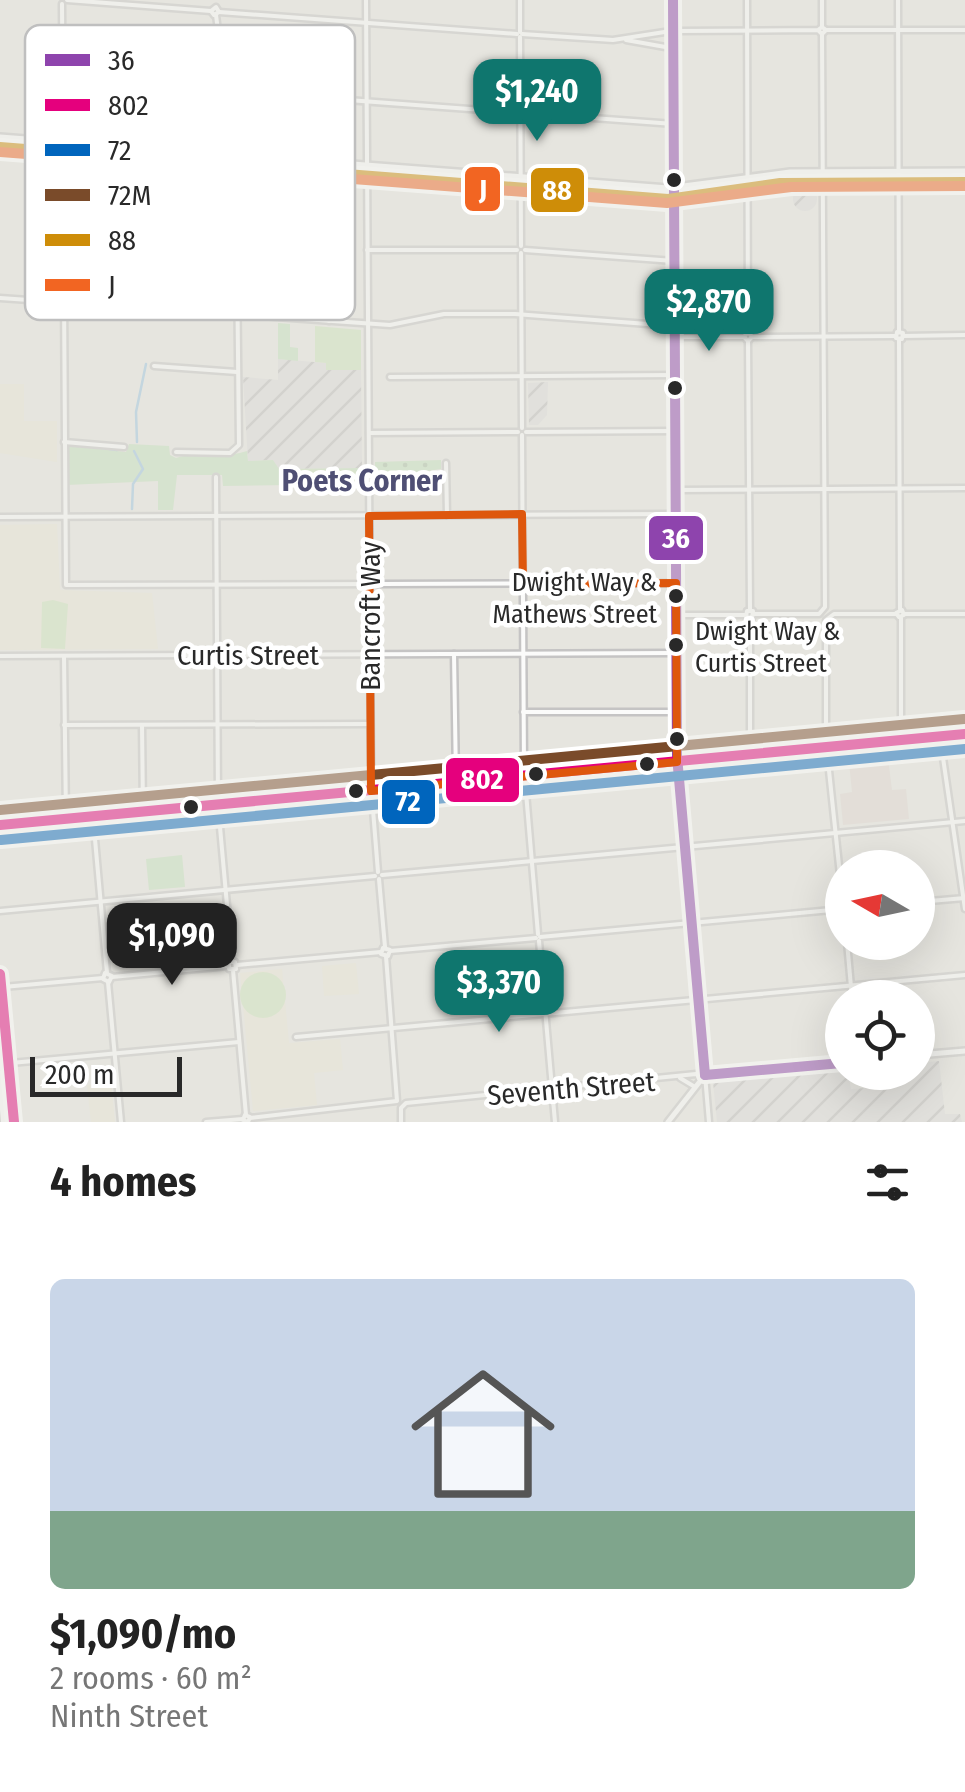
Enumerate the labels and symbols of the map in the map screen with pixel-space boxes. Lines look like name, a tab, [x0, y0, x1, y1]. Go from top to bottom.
legend	[25, 25, 355, 320]
text: 36	[108, 44, 135, 77]
pin: $1,240	[456, 59, 618, 144]
text: 802	[108, 89, 149, 122]
text: 72	[108, 134, 131, 167]
line badge: J	[463, 165, 502, 213]
line badge: 88	[529, 166, 586, 214]
unlabelled marker	[664, 170, 684, 190]
text: J	[478, 173, 487, 206]
text: 88	[542, 174, 572, 207]
text: 72M	[108, 179, 151, 212]
text: 88	[108, 224, 136, 257]
text: J	[108, 269, 116, 302]
pin: $2,870	[628, 269, 790, 354]
unlabelled marker	[665, 378, 685, 398]
district label: Poets Corner	[282, 463, 443, 499]
line badge: 36	[647, 514, 705, 562]
text: 36	[661, 522, 690, 555]
street label: Bancroft Way	[354, 541, 387, 691]
place label: Dwight Way & Mathews Street	[493, 567, 657, 630]
marker: Dwight Way & Mathews Street	[666, 586, 686, 606]
place label: Dwight Way & Curtis Street	[695, 616, 840, 679]
marker: Dwight Way & Curtis Street	[666, 635, 686, 655]
street label: Curtis Street	[177, 639, 320, 672]
unlabelled marker	[667, 729, 687, 749]
unlabelled marker	[637, 754, 657, 774]
line badge: 802	[444, 756, 521, 804]
text: 802	[461, 763, 503, 796]
unlabelled marker	[526, 764, 546, 784]
line badge: 72	[380, 778, 437, 826]
unlabelled marker	[346, 781, 366, 801]
text: 72	[396, 785, 420, 818]
unlabelled marker	[181, 797, 201, 817]
north arrow	[825, 850, 935, 960]
pin: $1,090	[91, 903, 253, 988]
pin: $3,370	[418, 950, 580, 1035]
scale bar	[30, 1052, 182, 1096]
street label: Seventh Street	[486, 1065, 657, 1112]

